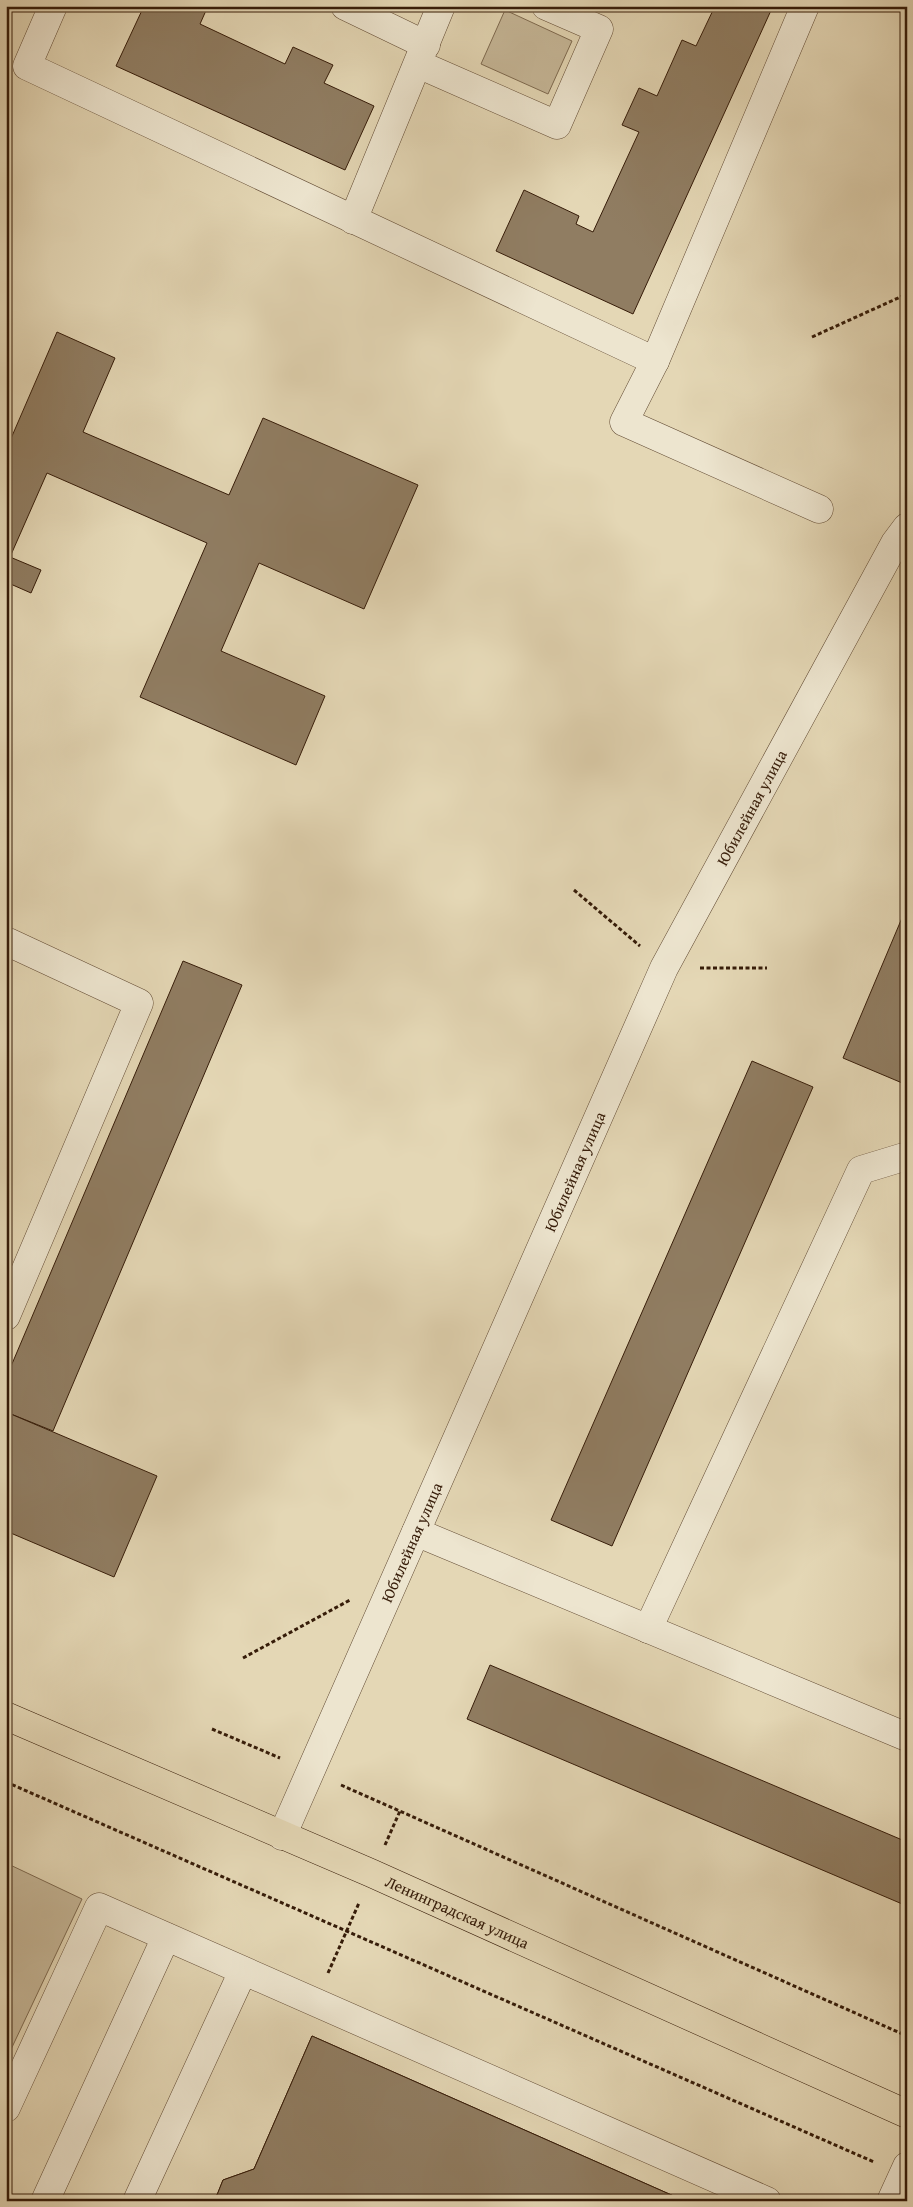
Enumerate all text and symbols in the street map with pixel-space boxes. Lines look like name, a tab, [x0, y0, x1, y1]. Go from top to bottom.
street label: Юбилейная улица	[710, 745, 793, 870]
street label: Юбилейная улица	[537, 1107, 612, 1235]
street label: Юбилейная улица	[374, 1478, 448, 1606]
street label: Ленинградская улица	[382, 1869, 533, 1955]

